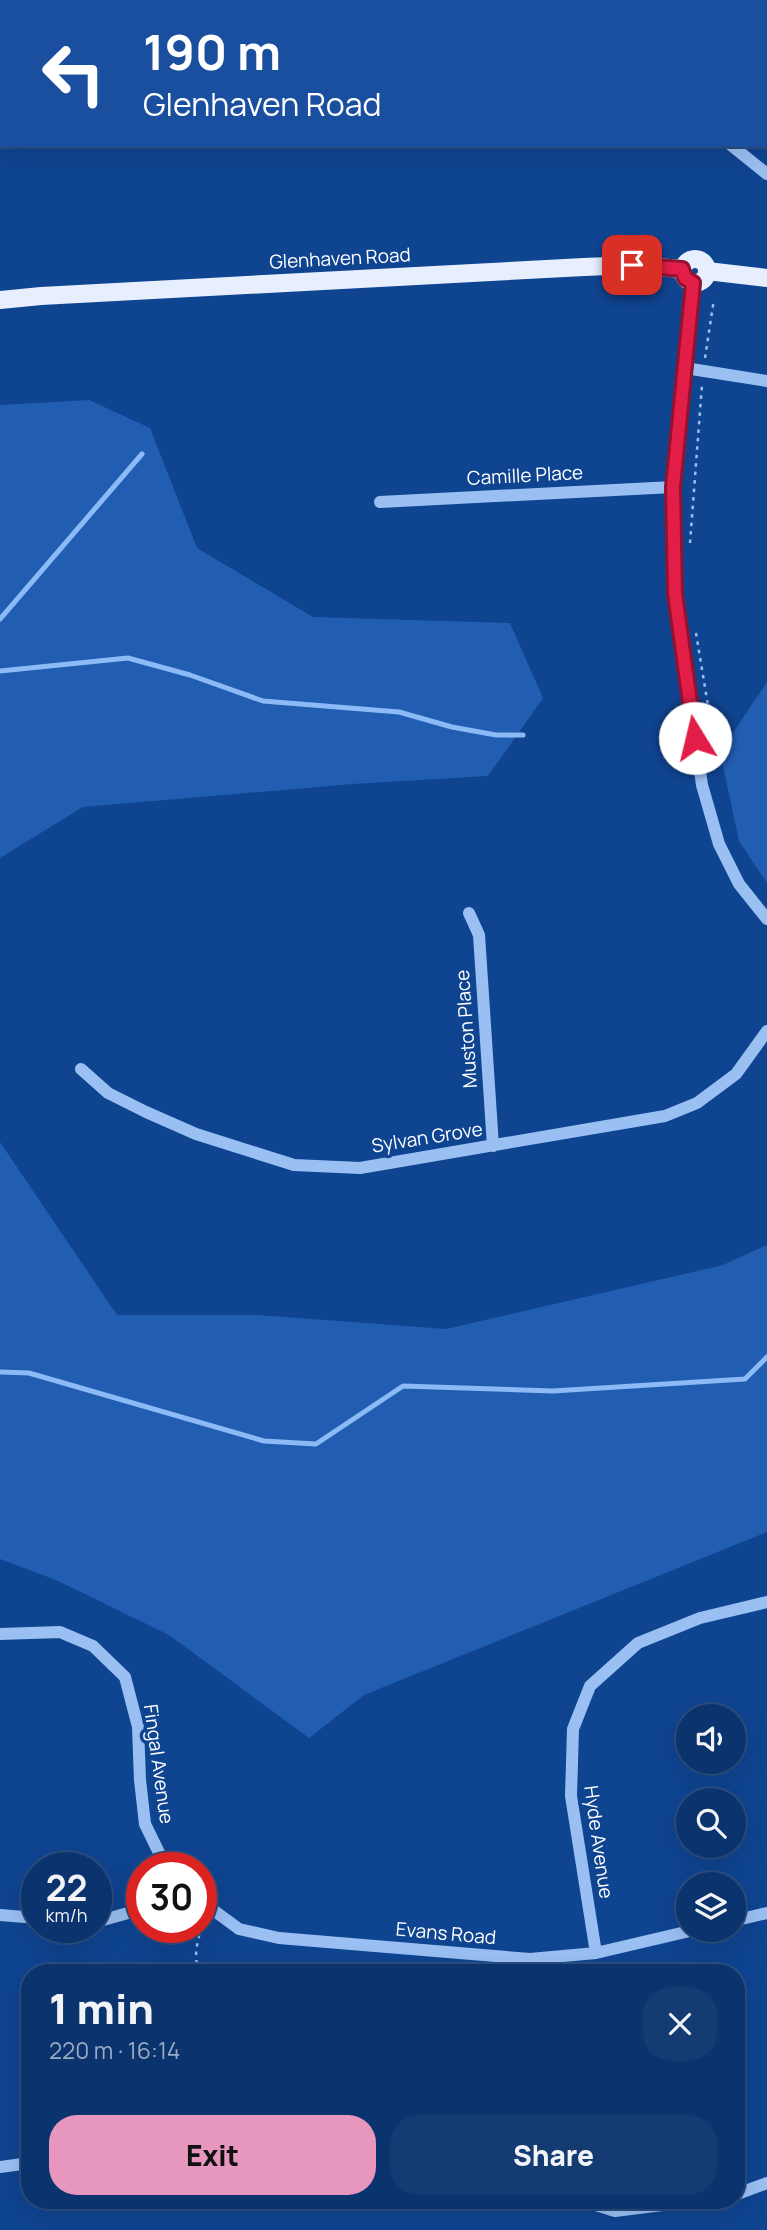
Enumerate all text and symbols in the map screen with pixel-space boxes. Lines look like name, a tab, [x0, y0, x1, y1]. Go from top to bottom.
text: 190 m	[143, 18, 281, 85]
icon: left	[28, 28, 119, 119]
text: Glenhaven Road	[143, 82, 382, 126]
pin	[602, 235, 662, 295]
street label: Glenhaven Road	[269, 241, 411, 275]
icon: arrive	[613, 246, 651, 284]
street label: Camille Place	[466, 459, 584, 491]
position arrow	[658, 701, 732, 775]
street label: Muston Place	[449, 969, 483, 1089]
street label: Sylvan Grove	[370, 1115, 484, 1159]
street label: Fingal Avenue	[138, 1703, 180, 1825]
map controls	[676, 1704, 746, 1942]
button: sound	[676, 1704, 746, 1774]
street label: Hyde Avenue	[578, 1784, 620, 1900]
button: search	[676, 1788, 746, 1858]
speed limit sign: 30	[126, 1852, 217, 1943]
text: 22	[46, 1864, 87, 1912]
button: layers	[676, 1872, 746, 1942]
text: km/h	[46, 1903, 87, 1927]
street label: Evans Road	[395, 1916, 497, 1950]
text: 1 min	[49, 1979, 154, 2037]
button: close	[643, 1987, 717, 2061]
text: 220 m · 16:14	[49, 2034, 180, 2066]
button: Exit	[49, 2115, 376, 2195]
button: Share	[390, 2115, 717, 2195]

